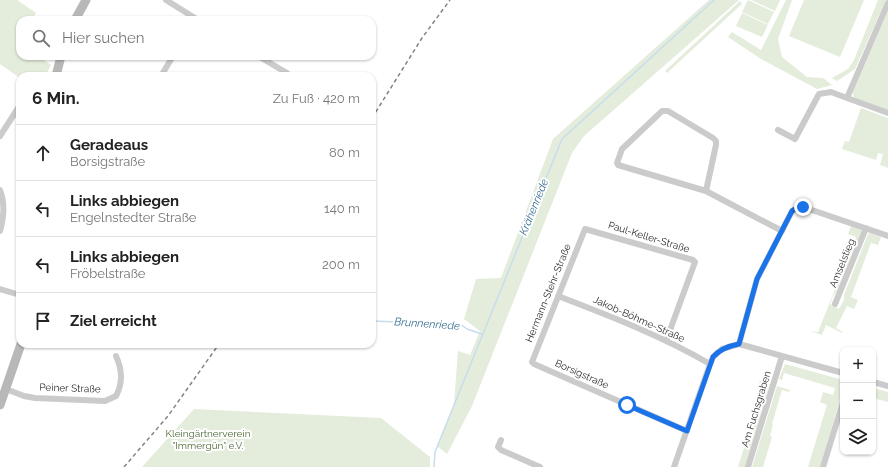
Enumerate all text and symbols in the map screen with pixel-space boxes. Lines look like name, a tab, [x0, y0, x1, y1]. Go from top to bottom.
search box	[16, 16, 376, 60]
icon: search	[30, 27, 52, 49]
text: Hier suchen	[62, 29, 145, 47]
text: 6 Min.	[32, 88, 80, 108]
text: Zu Fuß · 420 m	[273, 91, 360, 106]
text: Geradeaus	[70, 136, 148, 154]
icon: ahead	[32, 142, 54, 164]
text: 80 m	[329, 145, 360, 160]
text: Borsigstraße	[70, 154, 145, 169]
water label: Krähenriede	[517, 177, 551, 237]
text: Links abbiegen	[70, 192, 179, 210]
icon: left	[32, 198, 54, 220]
route end	[794, 198, 812, 216]
text: 140 m	[324, 201, 360, 216]
text: Engelnstedter Straße	[70, 210, 196, 225]
street label: Paul-Keller-Straße	[607, 219, 691, 255]
street label: Amselstieg	[827, 237, 857, 289]
street label: Hermann-Stehr-Straße	[523, 242, 573, 344]
text: Links abbiegen	[70, 248, 179, 266]
icon: left	[32, 254, 54, 276]
text: 200 m	[322, 257, 360, 272]
text: Fröbelstraße	[70, 266, 146, 281]
street label: Jakob-Böhme-Straße	[592, 294, 687, 344]
icon: arrive	[32, 310, 54, 332]
text: Ziel erreicht	[70, 312, 157, 330]
water label: Brunnenriede	[394, 315, 460, 333]
map controls	[840, 347, 876, 455]
button: +	[840, 347, 876, 383]
street label: Borsigstraße	[553, 357, 611, 391]
street label: Am Fuchsgraben	[739, 369, 773, 448]
street label: Peiner Straße	[39, 381, 101, 395]
button: −	[840, 383, 876, 419]
route start	[618, 396, 636, 414]
button: layers	[840, 419, 876, 455]
park label: Kleingärtnerverein "Immergün" e.V.	[166, 428, 251, 451]

